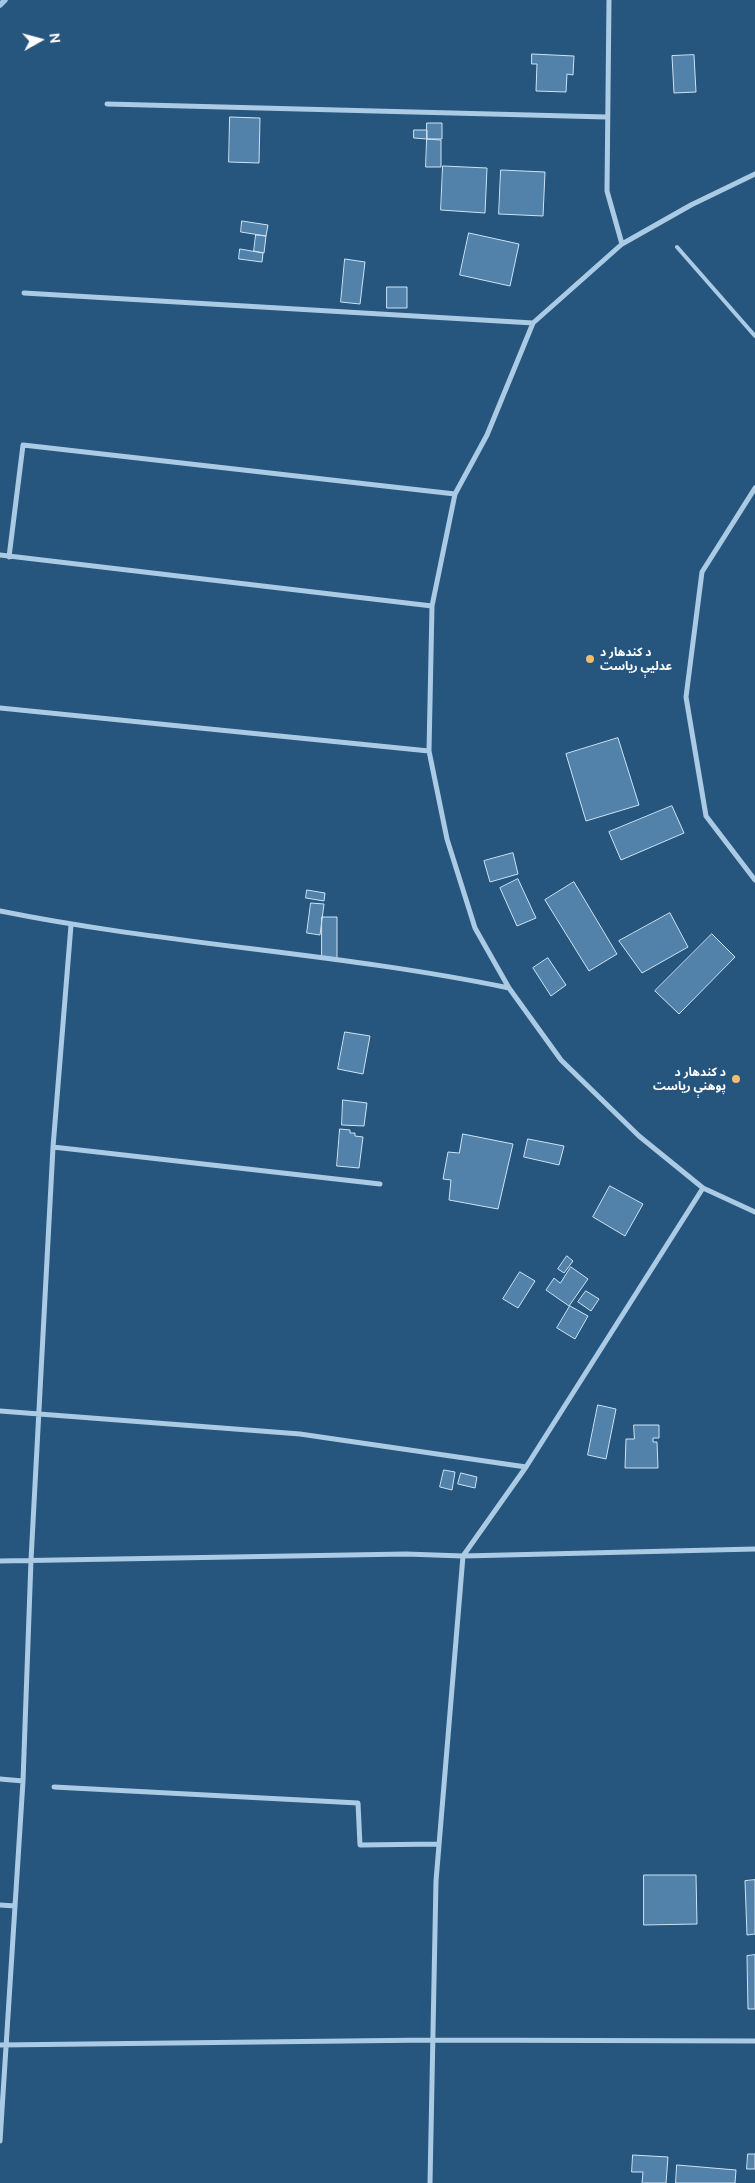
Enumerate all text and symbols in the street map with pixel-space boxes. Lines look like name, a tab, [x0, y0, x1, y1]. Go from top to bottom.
north arrow	[15, 15, 65, 65]
text: N	[46, 32, 63, 44]
place label: د کندهار د عدلیې رياست	[600, 645, 672, 673]
marker: د کندهار د عدلیې رياست	[584, 653, 596, 665]
place label: د کندهار د پوهنې رياست	[653, 1065, 726, 1093]
marker: د کندهار د پوهنې رياست	[730, 1073, 742, 1085]

